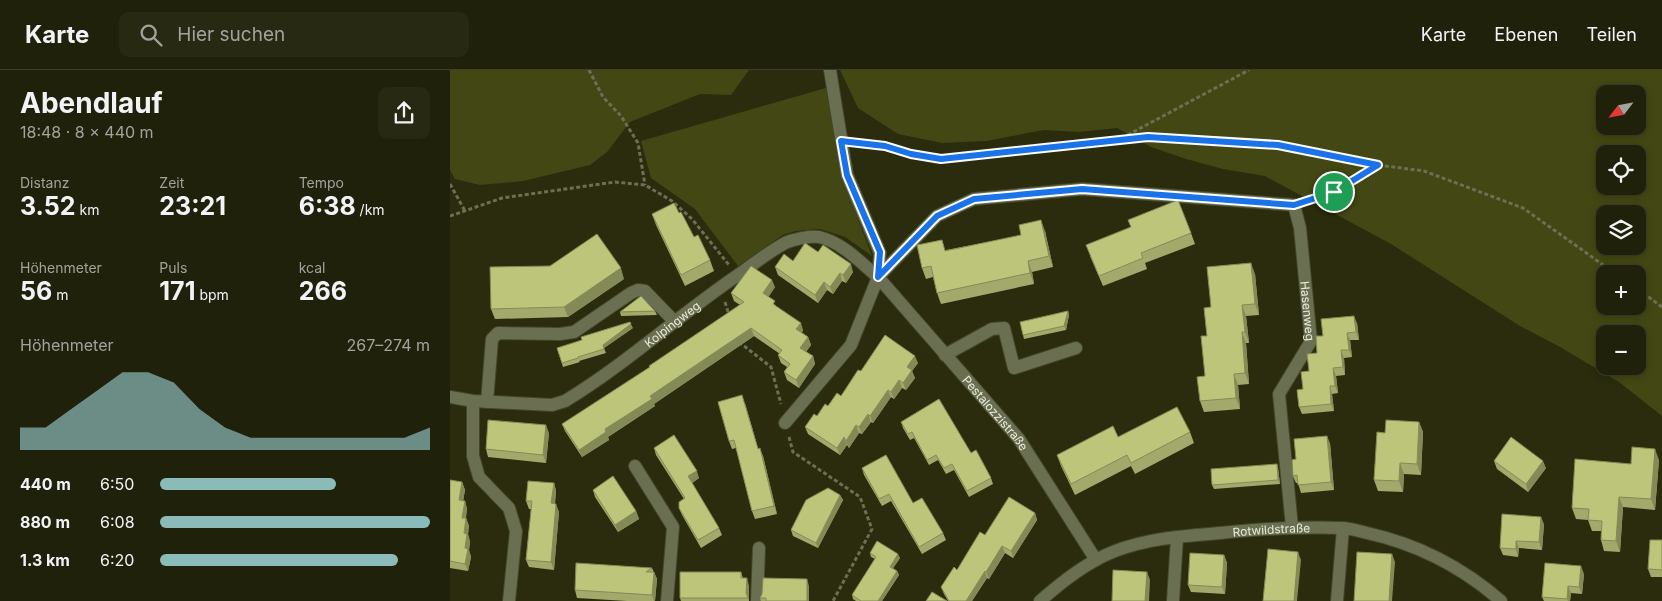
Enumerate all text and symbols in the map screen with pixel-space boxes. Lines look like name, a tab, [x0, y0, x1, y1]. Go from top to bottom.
search box	[119, 12, 469, 57]
text: Karte	[25, 20, 89, 49]
icon: search	[137, 21, 165, 49]
text: Hier suchen	[177, 23, 285, 46]
text: Karte	[1421, 24, 1466, 45]
text: Ebenen	[1494, 24, 1558, 45]
text: Teilen	[1586, 24, 1637, 45]
north arrow	[1596, 85, 1646, 135]
map controls	[1596, 85, 1646, 375]
text: Abendlauf	[20, 86, 163, 120]
button: share	[378, 87, 430, 139]
text: 18:48 · 8 × 440 m	[20, 122, 154, 142]
button: locate	[1596, 145, 1646, 195]
pin	[1313, 171, 1355, 213]
text: Distanz	[20, 174, 69, 191]
text: Zeit	[159, 174, 184, 191]
text: Tempo	[299, 174, 344, 191]
icon: arrive	[1320, 178, 1348, 206]
text: 3.52	[20, 191, 76, 221]
text: 23:21	[159, 191, 226, 221]
text: 6:38	[299, 191, 356, 221]
text: km	[76, 201, 99, 218]
text: /km	[356, 201, 385, 218]
button: layers	[1596, 205, 1646, 255]
text: Höhenmeter	[20, 259, 102, 276]
text: Puls	[159, 259, 187, 276]
text: kcal	[299, 259, 325, 276]
button: +	[1596, 265, 1646, 315]
text: 56	[20, 276, 52, 306]
text: 171	[159, 276, 195, 306]
text: 266	[299, 276, 347, 306]
street label: Hasenweg	[1298, 280, 1318, 341]
text: m	[52, 286, 68, 303]
text: bpm	[195, 286, 229, 303]
street label: Kolpingweg	[641, 298, 703, 350]
button: −	[1596, 325, 1646, 375]
text: Höhenmeter	[20, 335, 114, 355]
text: 267–274 m	[347, 335, 430, 355]
street label: Pestalozzistraße	[960, 372, 1032, 453]
text: 440 m	[20, 474, 71, 494]
text: 6:50	[100, 474, 134, 494]
text: 880 m	[20, 512, 70, 532]
text: 6:08	[100, 512, 135, 532]
street label: Rotwildstraße	[1232, 520, 1310, 539]
text: 1.3 km	[20, 550, 70, 570]
text: 6:20	[100, 550, 134, 570]

